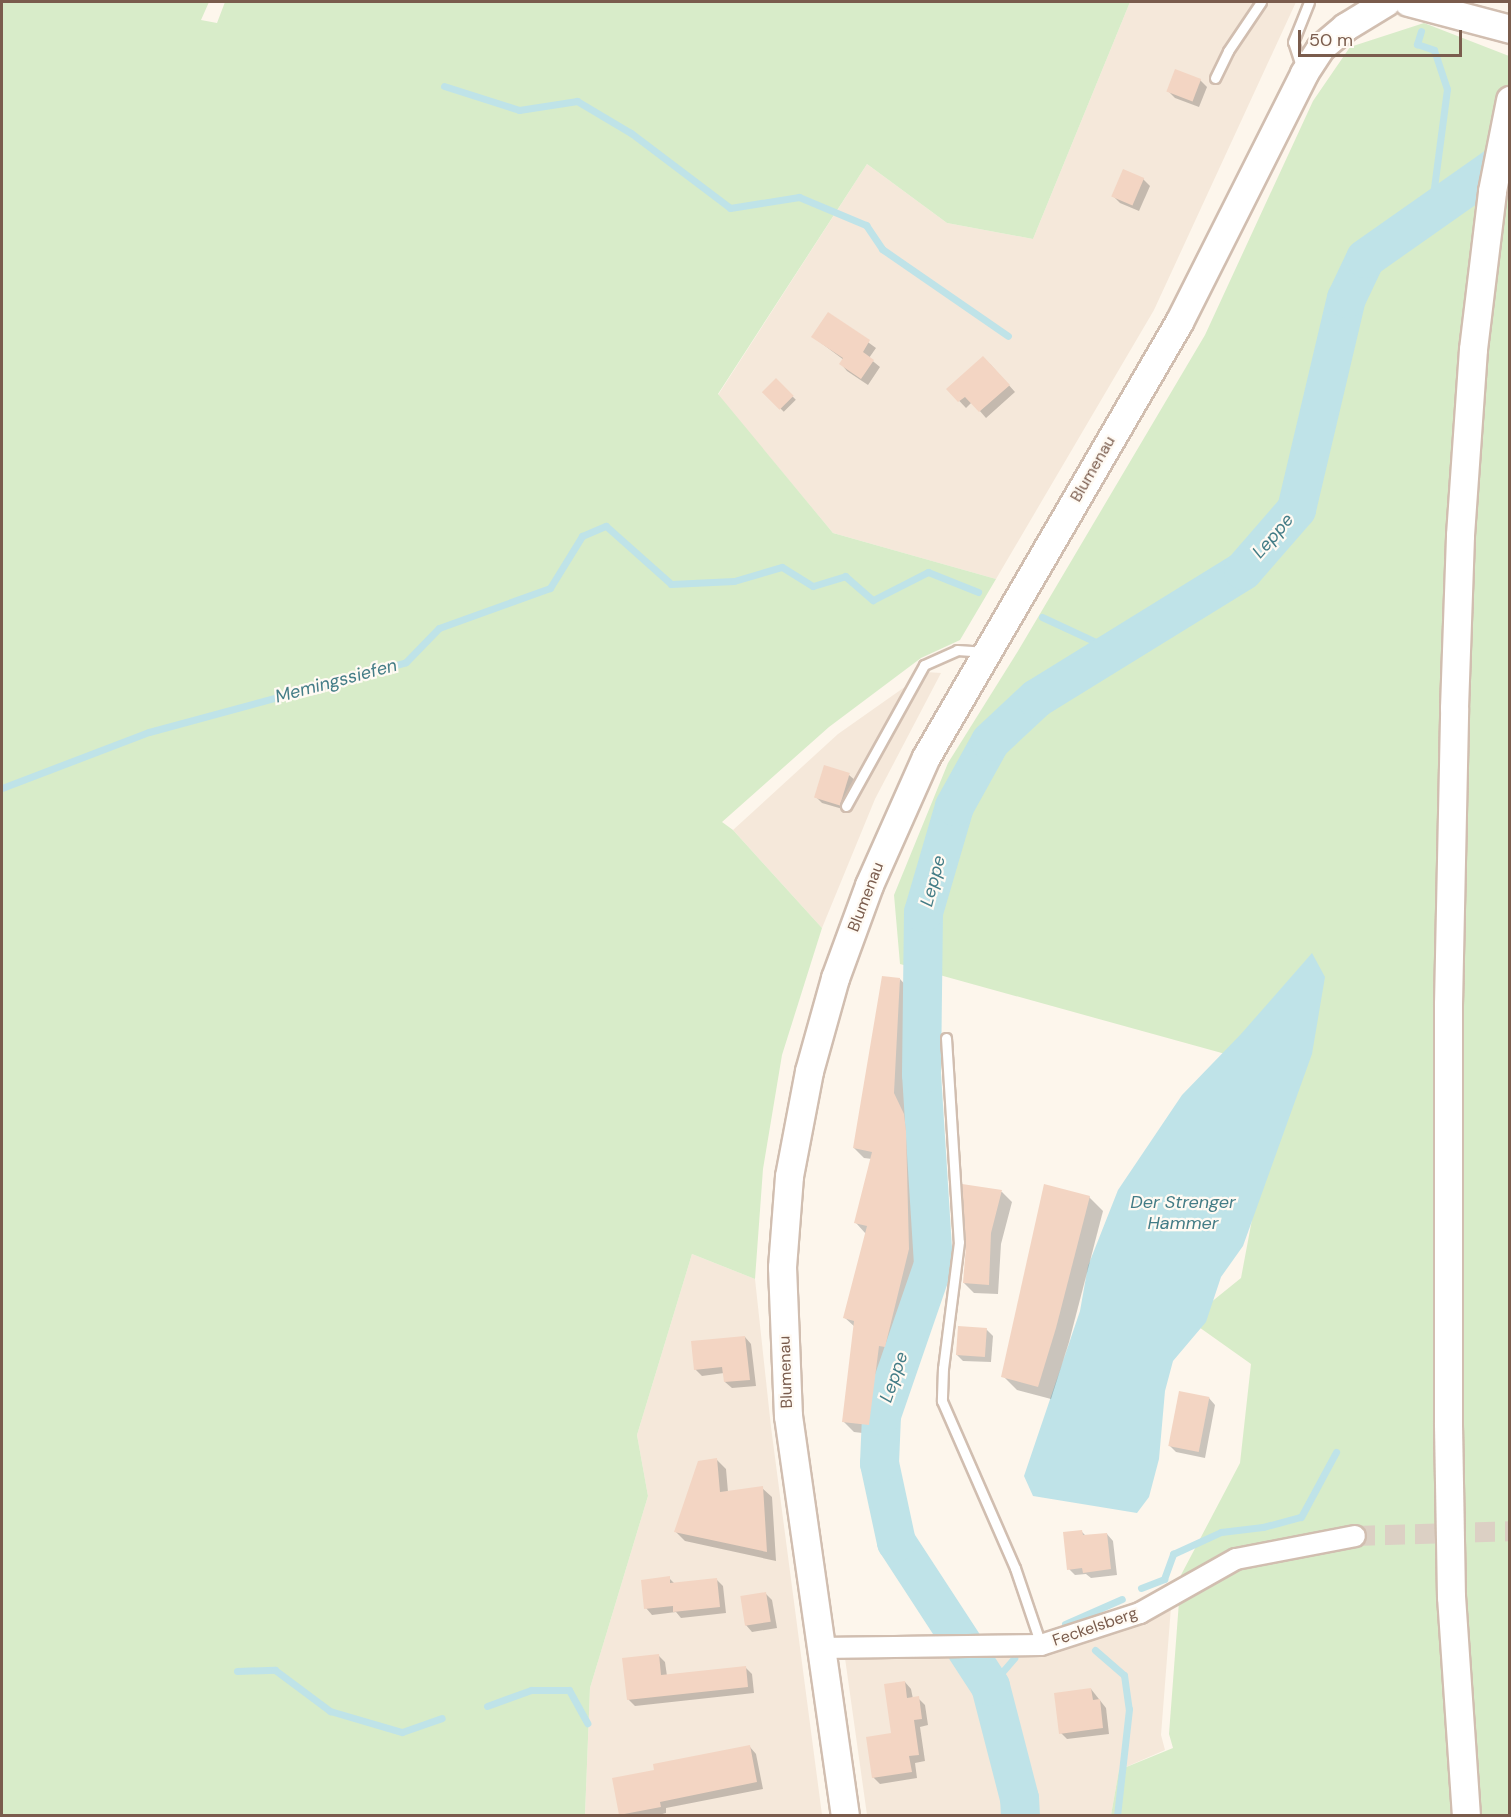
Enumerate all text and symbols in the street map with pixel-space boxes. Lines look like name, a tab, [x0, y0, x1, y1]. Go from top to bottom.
scale bar	[1301, 18, 1464, 56]
text: 50 m	[1309, 28, 1353, 52]
street label: Blumenau	[1066, 433, 1120, 505]
water label: Leppe	[1248, 509, 1298, 563]
water label: Memingssiefen	[273, 654, 399, 708]
water label: Leppe	[916, 853, 950, 909]
street label: Blumenau	[844, 860, 888, 934]
water label: Der Strenger Hammer	[1130, 1192, 1236, 1234]
street label: Blumenau	[775, 1335, 797, 1409]
water label: Leppe	[875, 1349, 913, 1405]
street label: Feckelsberg	[1050, 1604, 1140, 1650]

